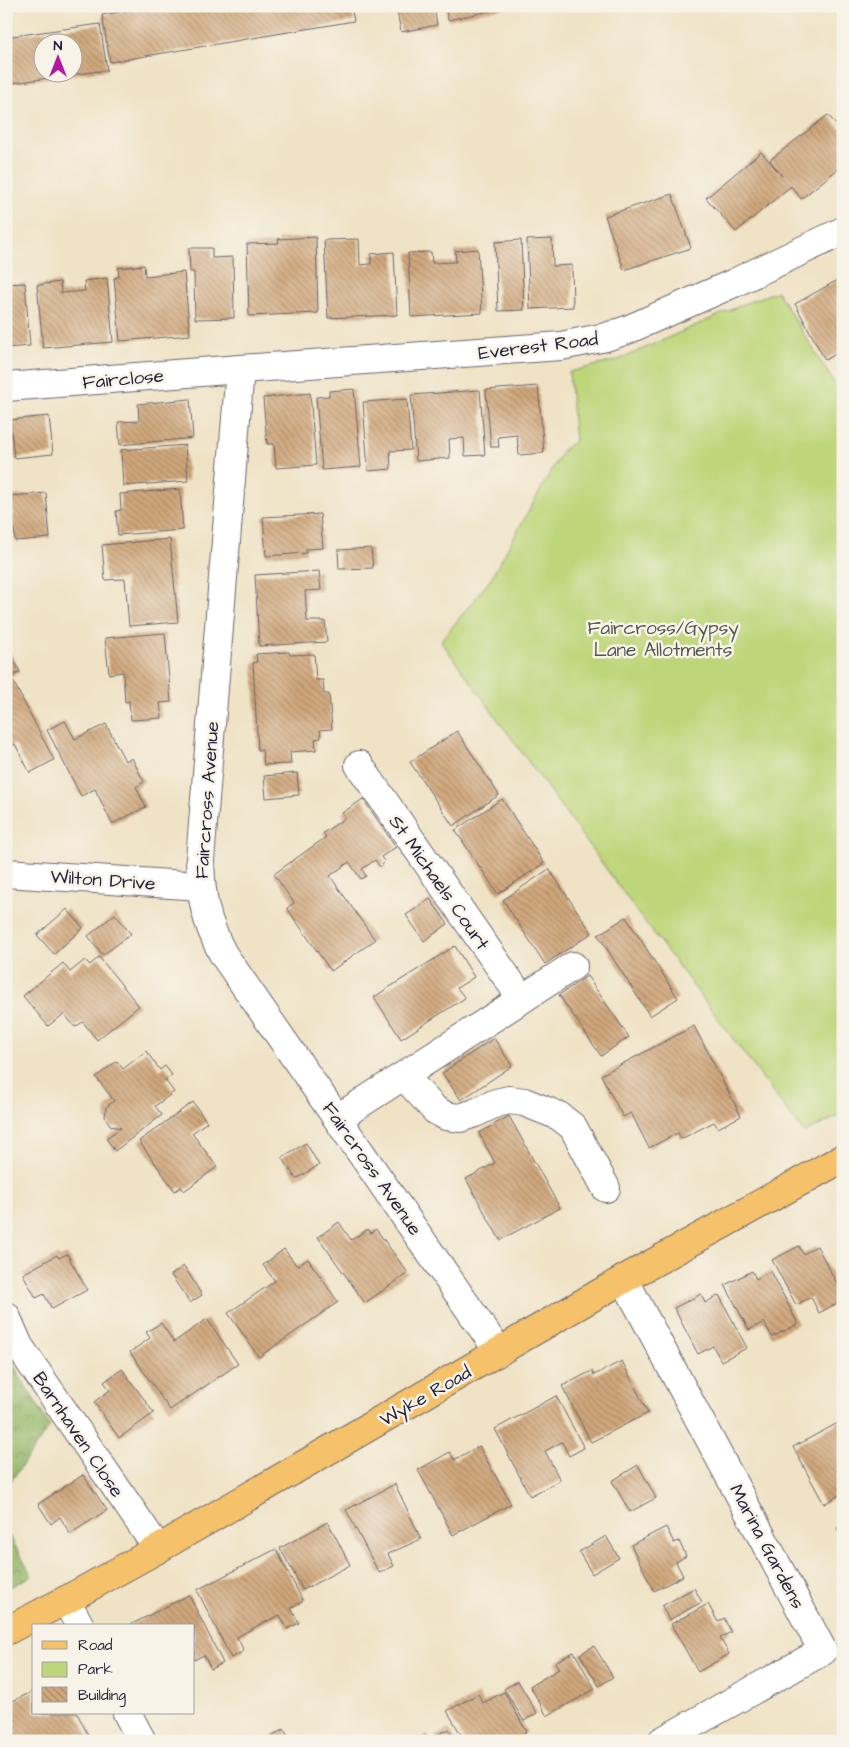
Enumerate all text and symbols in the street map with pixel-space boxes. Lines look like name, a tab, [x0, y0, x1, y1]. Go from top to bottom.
north arrow	[32, 32, 82, 82]
text: N	[54, 36, 63, 56]
street label: Everest Road	[477, 326, 600, 367]
street label: Fairclose	[81, 362, 165, 397]
park label: Faircross/Gypsy Lane Allotments	[587, 615, 739, 664]
street label: Faircross Avenue	[189, 720, 226, 880]
street label: St Michaels Court	[382, 810, 496, 956]
street label: Wilton Drive	[50, 863, 156, 898]
street label: Faircross Avenue	[315, 1096, 428, 1241]
street label: Wyke Road	[375, 1359, 477, 1434]
street label: Barnhaven Close	[26, 1367, 130, 1503]
street label: Marina Gardens	[722, 1479, 811, 1614]
legend	[32, 1624, 195, 1714]
text: Road	[78, 1635, 113, 1656]
text: Park	[78, 1659, 113, 1680]
text: Building	[78, 1685, 126, 1707]

